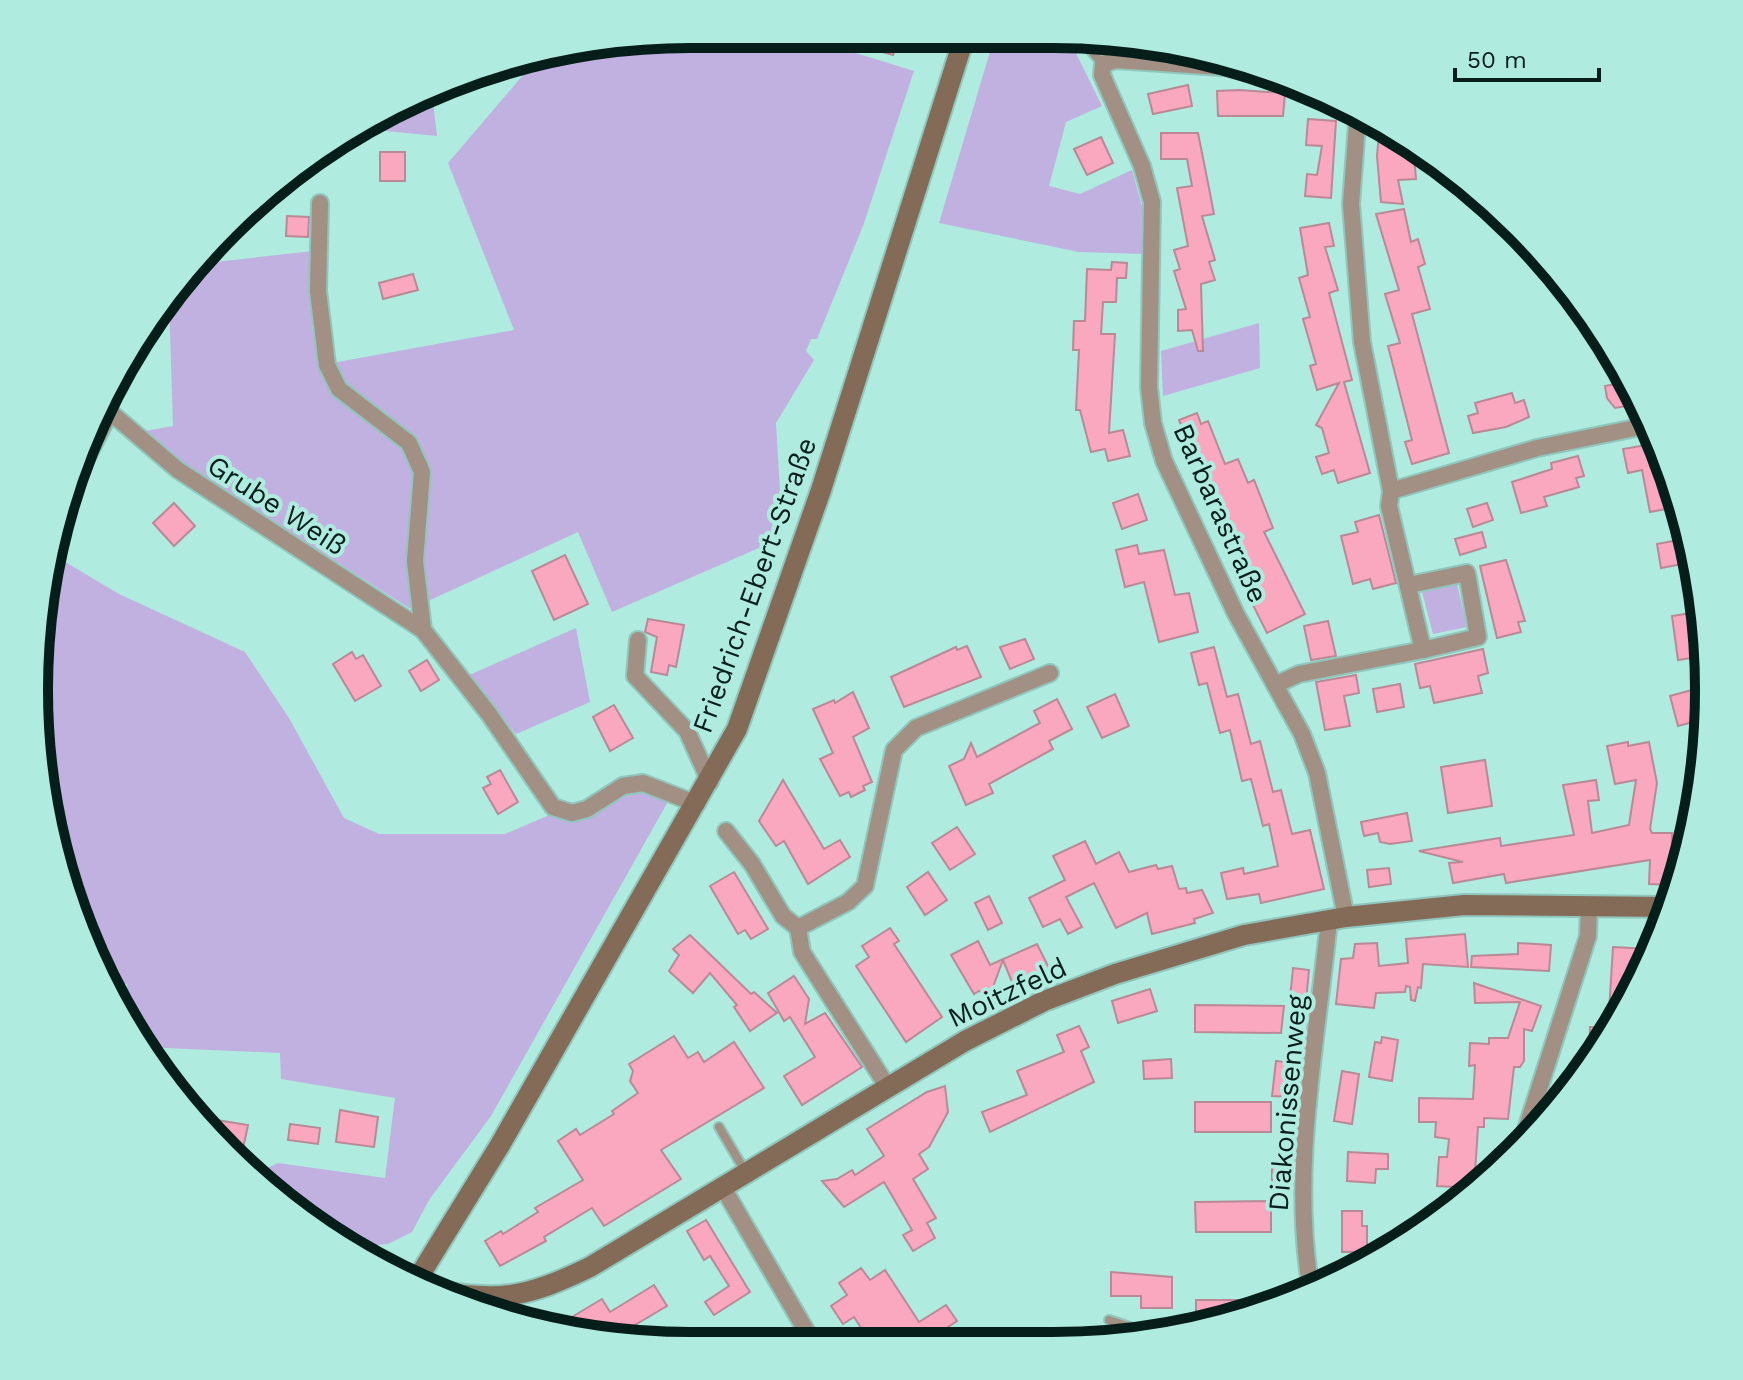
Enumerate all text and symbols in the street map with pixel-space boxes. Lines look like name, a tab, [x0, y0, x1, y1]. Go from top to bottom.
scale bar	[1455, 32, 1599, 82]
text: 50 m	[1467, 46, 1527, 74]
street label: Barbarastraße	[1166, 418, 1275, 608]
street label: Friedrich-Ebert-Straße	[686, 433, 823, 737]
street label: Grube Weiß	[201, 448, 352, 562]
street label: Moitzfeld	[942, 951, 1072, 1034]
street label: Diakonissenweg	[1262, 993, 1313, 1213]

